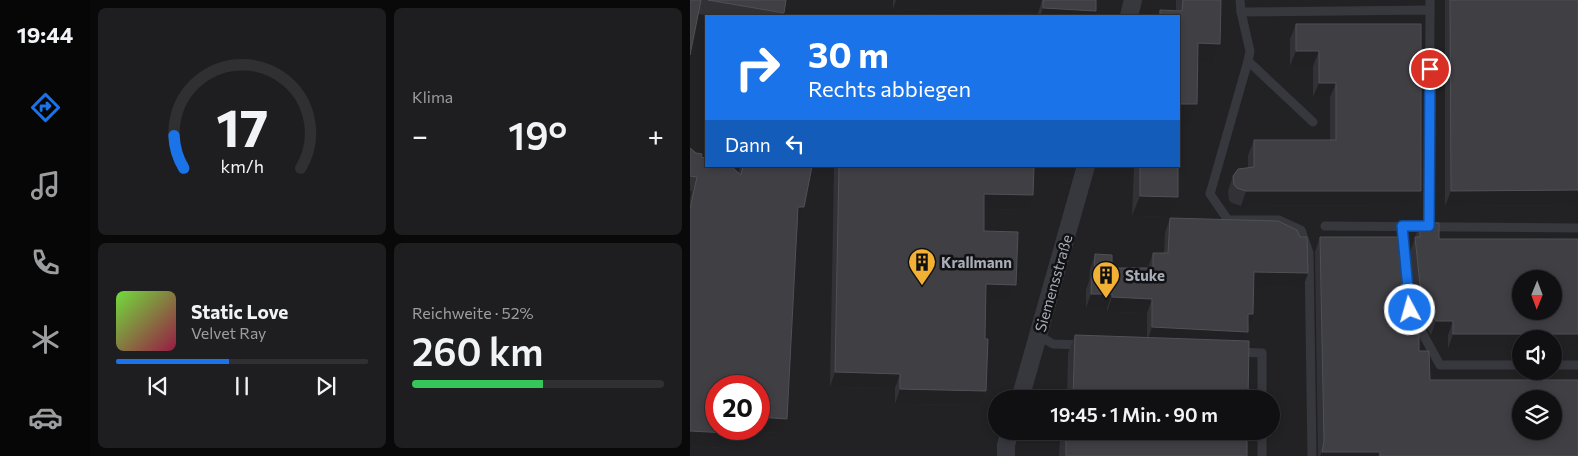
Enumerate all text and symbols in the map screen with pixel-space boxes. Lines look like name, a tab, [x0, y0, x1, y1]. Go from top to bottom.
text: 19:44	[17, 21, 73, 48]
text: 30 m	[808, 32, 889, 75]
icon: right	[725, 35, 790, 100]
pin	[1409, 48, 1451, 90]
icon: arrive	[1416, 55, 1444, 83]
text: Rechts abbiegen	[808, 75, 971, 102]
text: Klima	[412, 87, 453, 106]
icon: directions	[28, 90, 63, 125]
text: 17	[216, 94, 268, 158]
text: 19°	[508, 111, 567, 158]
text: −	[412, 118, 428, 152]
text: +	[648, 118, 664, 152]
icon: left	[781, 130, 809, 158]
text: Dann	[725, 133, 771, 156]
text: km/h	[220, 155, 264, 177]
icon: music	[28, 168, 63, 203]
street label: Siemensstraße	[1030, 232, 1076, 334]
icon: phone	[28, 245, 63, 280]
building icon: Krallmann	[907, 247, 937, 286]
place label: Krallmann	[941, 253, 1012, 271]
building icon: Stuke	[1091, 260, 1121, 299]
place label: Stuke	[1125, 266, 1165, 284]
north arrow	[1512, 270, 1562, 320]
map controls	[1512, 270, 1562, 440]
position arrow	[1383, 283, 1435, 335]
text: Static Love	[191, 300, 288, 323]
text: Reichweite · 52%	[412, 303, 534, 322]
icon: climate	[28, 322, 63, 357]
text: Velvet Ray	[191, 323, 266, 342]
text: 260 km	[412, 327, 543, 374]
button: sound	[1512, 330, 1562, 380]
icon: previous	[144, 372, 172, 400]
icon: pause	[228, 372, 256, 400]
icon: next	[312, 372, 340, 400]
speed limit sign: 20	[705, 375, 770, 440]
button: layers	[1512, 390, 1562, 440]
icon: car	[28, 400, 63, 435]
text: 19:45 · 1 Min. · 90 m	[1050, 403, 1218, 426]

